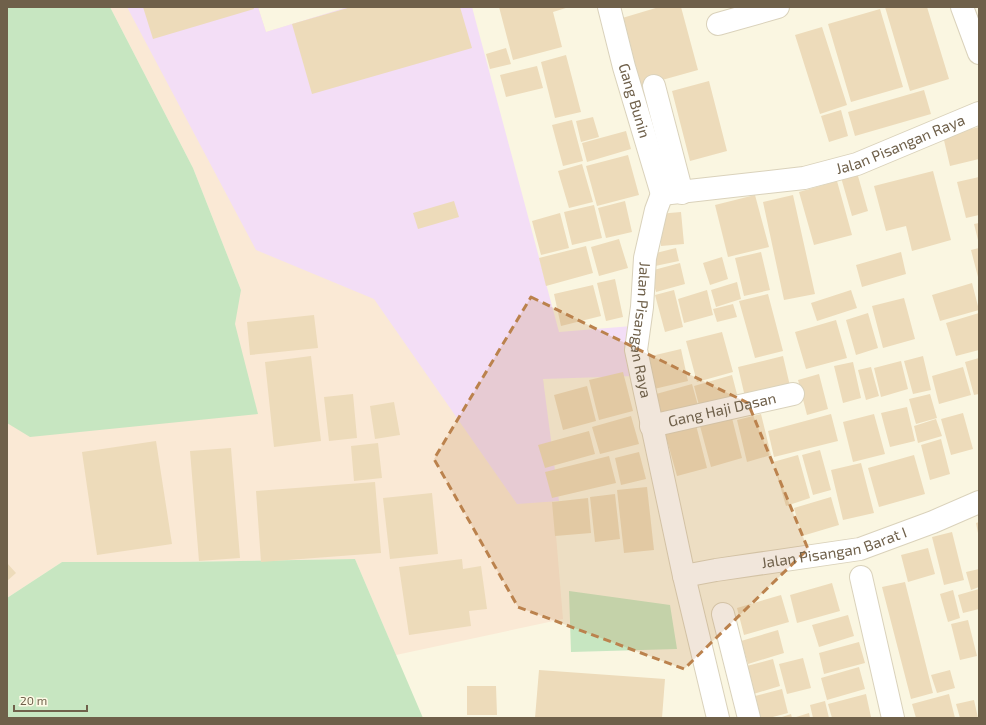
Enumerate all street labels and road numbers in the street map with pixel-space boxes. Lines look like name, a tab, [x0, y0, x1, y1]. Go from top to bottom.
street label: Gang Bunin	[615, 61, 655, 140]
street label: Jalan Pisangan Raya	[834, 110, 967, 177]
street label: Jalan Pisangan Raya	[628, 261, 656, 400]
street label: Gang Haji Dasan	[666, 388, 778, 430]
street label: Jalan Pisangan Barat I	[760, 523, 909, 571]

